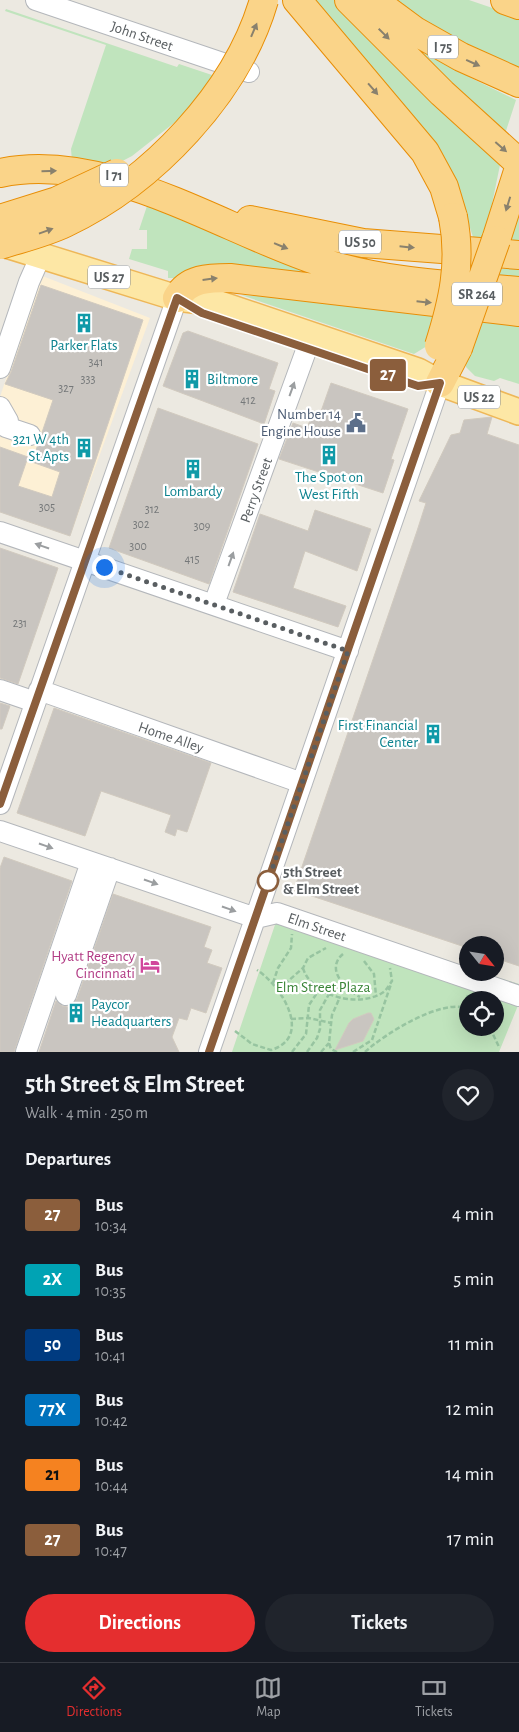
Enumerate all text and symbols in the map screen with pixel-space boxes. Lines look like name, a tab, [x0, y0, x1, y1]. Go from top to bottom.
street label: John Street	[109, 19, 175, 54]
one-way arrow	[250, 23, 258, 37]
one-way arrow	[378, 28, 390, 40]
road number: I 75	[428, 36, 458, 58]
one-way arrow	[466, 59, 480, 67]
one-way arrow	[367, 83, 379, 95]
one-way arrow	[494, 141, 506, 153]
road number: I 71	[100, 164, 128, 186]
one-way arrow	[41, 166, 57, 174]
one-way arrow	[503, 196, 511, 211]
one-way arrow	[39, 227, 54, 234]
road number: US 50	[339, 230, 381, 253]
one-way arrow	[274, 242, 288, 250]
one-way arrow	[399, 243, 415, 251]
road number: US 27	[88, 266, 130, 288]
one-way arrow	[202, 275, 218, 283]
road number: SR 264	[452, 282, 502, 306]
one-way arrow	[416, 298, 432, 306]
building icon: Parker Flats	[73, 312, 95, 334]
place label: Parker Flats	[50, 338, 118, 353]
house number: 341	[89, 356, 103, 368]
line badge: 27	[366, 359, 410, 391]
text: 27	[380, 366, 396, 384]
building icon: Biltmore	[181, 368, 203, 390]
place label: Biltmore	[207, 372, 258, 387]
house number: 333	[81, 373, 95, 385]
one-way arrow	[288, 381, 296, 396]
house number: 327	[58, 382, 74, 394]
road number: US 22	[458, 386, 500, 408]
house number: 412	[240, 394, 256, 406]
place label: Number 14 Engine House	[261, 407, 341, 439]
public building icon: Number 14 Engine House	[345, 412, 367, 434]
place label: 321 W 4th St Apts	[13, 432, 69, 464]
building icon: 321 W 4th St Apts	[73, 437, 95, 459]
building icon: The Spot on West Fifth	[318, 444, 340, 466]
street label: Perry Street	[238, 455, 275, 525]
building icon: Lombardy	[182, 458, 204, 480]
place label: The Spot on West Fifth	[295, 470, 363, 502]
place label: Lombardy	[164, 484, 223, 499]
house number: 305	[39, 501, 55, 513]
house number: 312	[145, 503, 160, 515]
house number: 302	[133, 518, 150, 530]
house number: 309	[194, 520, 211, 532]
house number: 300	[129, 540, 147, 552]
one-way arrow	[35, 542, 50, 549]
one-way arrow	[228, 551, 235, 566]
house number: 415	[185, 553, 199, 565]
your location	[92, 555, 117, 580]
house number: 231	[13, 617, 27, 629]
place label: First Financial Center	[338, 718, 418, 750]
street label: Home Alley	[136, 719, 206, 756]
building icon: First Financial Center	[422, 723, 444, 745]
one-way arrow	[39, 842, 54, 850]
place label: 5th Street & Elm Street	[283, 865, 359, 897]
marker: 5th Street & Elm Street	[257, 870, 279, 892]
one-way arrow	[144, 879, 159, 886]
one-way arrow	[222, 905, 237, 913]
street label: Elm Street	[286, 910, 348, 945]
north arrow	[459, 936, 504, 981]
map controls	[459, 936, 504, 1036]
place label: Hyatt Regency Cincinnati	[51, 949, 136, 981]
hotel icon: Hyatt Regency Cincinnati	[139, 954, 161, 976]
park label: Elm Street Plaza	[276, 980, 370, 995]
button: locate	[459, 991, 504, 1036]
place label: Paycor Headquarters	[91, 997, 171, 1029]
building icon: Paycor Headquarters	[65, 1002, 87, 1024]
button: heart	[442, 1069, 494, 1121]
text: 5th Street & Elm Street	[25, 1073, 244, 1097]
text: Walk · 4 min · 250 m	[25, 1105, 148, 1121]
text: Departures	[25, 1150, 111, 1169]
text: Bus	[95, 1196, 123, 1215]
text: 4 min	[452, 1205, 494, 1224]
text: 27	[44, 1206, 61, 1224]
text: 10:34	[95, 1218, 127, 1234]
text: Bus	[95, 1261, 123, 1280]
text: 5 min	[453, 1270, 494, 1289]
text: 2X	[43, 1271, 62, 1289]
text: 10:35	[95, 1283, 126, 1299]
text: Bus	[95, 1326, 123, 1345]
text: 11 min	[448, 1335, 494, 1354]
text: 50	[44, 1336, 61, 1354]
text: 10:41	[95, 1348, 126, 1364]
text: Bus	[95, 1391, 123, 1410]
text: 12 min	[446, 1400, 494, 1419]
text: 77X	[39, 1401, 66, 1419]
text: 10:42	[95, 1413, 128, 1429]
text: Bus	[95, 1456, 123, 1475]
text: 14 min	[446, 1465, 494, 1484]
text: 21	[45, 1466, 60, 1484]
text: 10:44	[95, 1478, 128, 1494]
text: Bus	[95, 1521, 123, 1540]
text: 17 min	[447, 1530, 494, 1549]
text: 27	[44, 1531, 61, 1549]
text: 10:47	[95, 1543, 127, 1559]
button: Directions	[25, 1594, 255, 1652]
button: Tickets	[265, 1594, 494, 1652]
tab: Directions	[66, 1674, 122, 1721]
tab: Map	[254, 1674, 282, 1721]
tab: Tickets	[415, 1674, 453, 1721]

